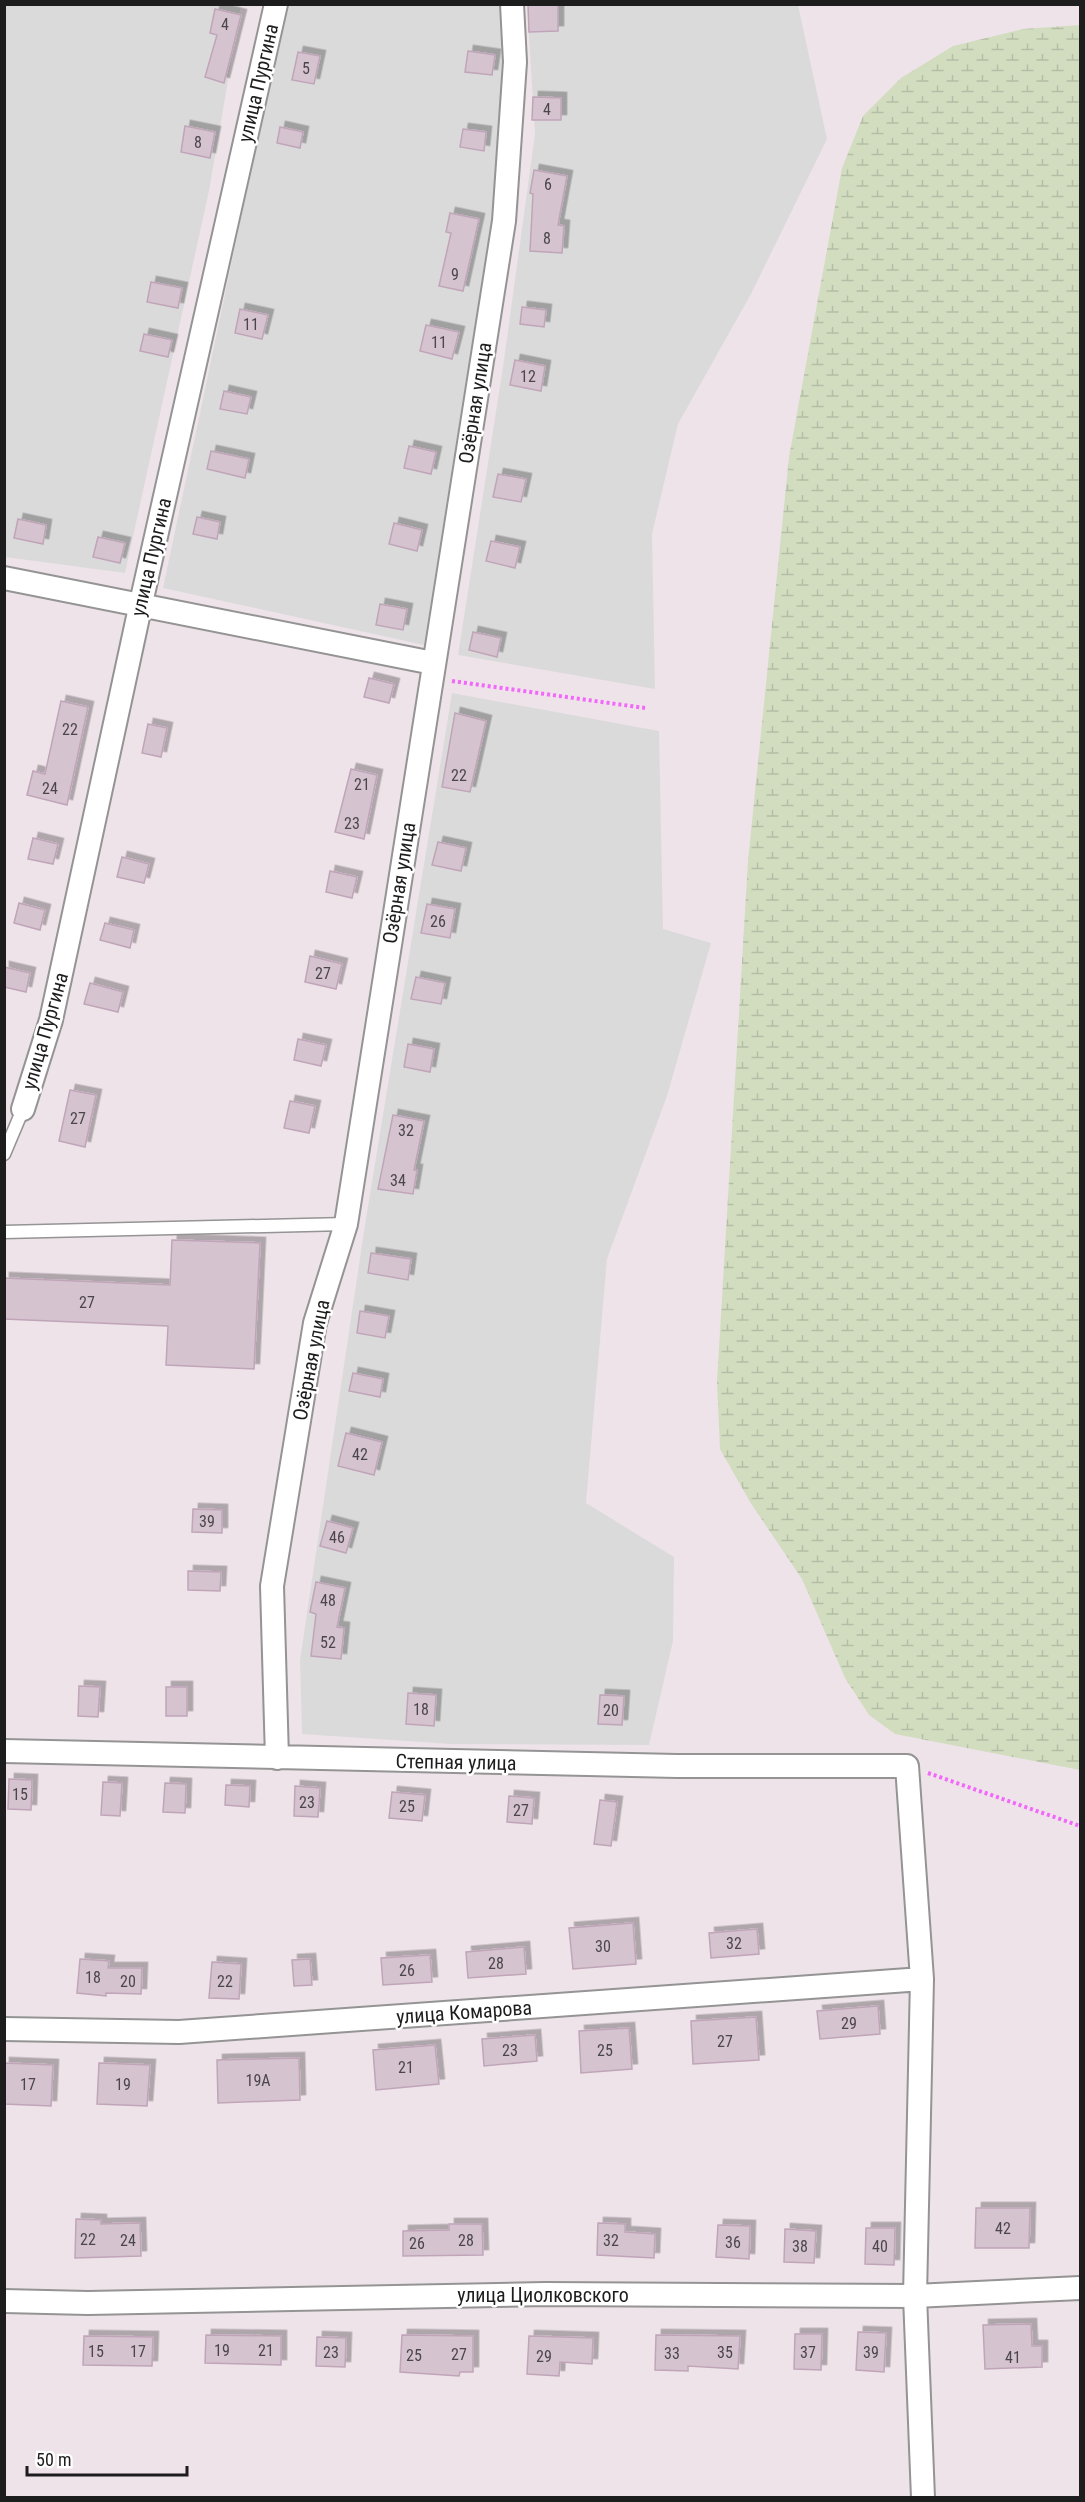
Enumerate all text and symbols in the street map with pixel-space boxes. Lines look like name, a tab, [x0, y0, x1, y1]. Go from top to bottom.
house number: 4	[221, 15, 229, 34]
street label: улица Пургина	[233, 21, 283, 145]
house number: 5	[302, 59, 310, 78]
house number: 4	[543, 100, 551, 119]
house number: 8	[194, 133, 202, 152]
house number: 6	[544, 175, 552, 194]
house number: 8	[543, 229, 551, 248]
house number: 9	[451, 265, 459, 284]
house number: 11	[243, 315, 259, 334]
house number: 11	[431, 333, 447, 352]
street label: Озёрная улица	[454, 341, 496, 465]
house number: 12	[520, 367, 536, 386]
street label: улица Пургина	[126, 495, 176, 619]
house number: 22	[62, 720, 78, 739]
house number: 22	[451, 766, 467, 785]
house number: 21	[354, 775, 370, 794]
house number: 24	[42, 779, 58, 798]
house number: 23	[344, 814, 360, 833]
street label: Озёрная улица	[378, 821, 420, 945]
house number: 26	[430, 912, 446, 931]
house number: 27	[315, 964, 331, 983]
street label: улица Пургина	[17, 970, 73, 1092]
house number: 27	[70, 1109, 86, 1128]
house number: 32	[398, 1121, 414, 1140]
house number: 34	[390, 1171, 406, 1190]
house number: 27	[79, 1293, 95, 1312]
street label: Озёрная улица	[288, 1298, 334, 1422]
house number: 42	[352, 1445, 368, 1464]
house number: 39	[199, 1512, 215, 1531]
house number: 46	[329, 1528, 345, 1547]
house number: 48	[320, 1591, 336, 1610]
house number: 52	[320, 1633, 336, 1652]
house number: 18	[413, 1700, 429, 1719]
house number: 20	[603, 1701, 619, 1720]
street label: Степная улица	[395, 1749, 517, 1775]
house number: 15	[12, 1785, 28, 1804]
house number: 23	[299, 1793, 315, 1812]
house number: 25	[399, 1797, 415, 1816]
house number: 27	[513, 1801, 529, 1820]
house number: 32	[726, 1934, 742, 1953]
house number: 30	[595, 1937, 611, 1956]
house number: 28	[488, 1954, 504, 1973]
house number: 26	[399, 1961, 415, 1980]
house number: 18	[85, 1968, 101, 1987]
house number: 20	[120, 1972, 136, 1991]
house number: 22	[217, 1972, 233, 1991]
street label: улица Комарова	[395, 1995, 533, 2029]
house number: 29	[841, 2014, 857, 2033]
house number: 27	[717, 2032, 733, 2051]
house number: 23	[502, 2041, 518, 2060]
house number: 25	[597, 2041, 613, 2060]
house number: 21	[398, 2058, 414, 2077]
house number: 19А	[245, 2071, 271, 2090]
house number: 17	[20, 2075, 36, 2094]
house number: 19	[115, 2075, 131, 2094]
house number: 42	[995, 2219, 1011, 2238]
house number: 22	[80, 2230, 96, 2249]
house number: 24	[120, 2231, 136, 2250]
house number: 28	[458, 2231, 474, 2250]
house number: 32	[603, 2231, 619, 2250]
house number: 36	[725, 2233, 741, 2252]
house number: 26	[409, 2234, 425, 2253]
house number: 38	[792, 2237, 808, 2256]
house number: 40	[872, 2237, 888, 2256]
street label: улица Циолковского	[457, 2283, 629, 2307]
house number: 19	[214, 2341, 230, 2360]
house number: 21	[258, 2341, 274, 2360]
house number: 15	[88, 2342, 104, 2361]
house number: 17	[130, 2342, 146, 2361]
house number: 23	[323, 2343, 339, 2362]
house number: 35	[717, 2343, 733, 2362]
house number: 37	[800, 2343, 816, 2362]
house number: 39	[863, 2343, 879, 2362]
house number: 33	[664, 2344, 680, 2363]
house number: 27	[451, 2345, 467, 2364]
house number: 25	[406, 2346, 422, 2365]
house number: 29	[536, 2347, 552, 2366]
house number: 41	[1005, 2348, 1021, 2367]
scale bar	[27, 2439, 188, 2477]
text: 50 m	[36, 2449, 71, 2470]

